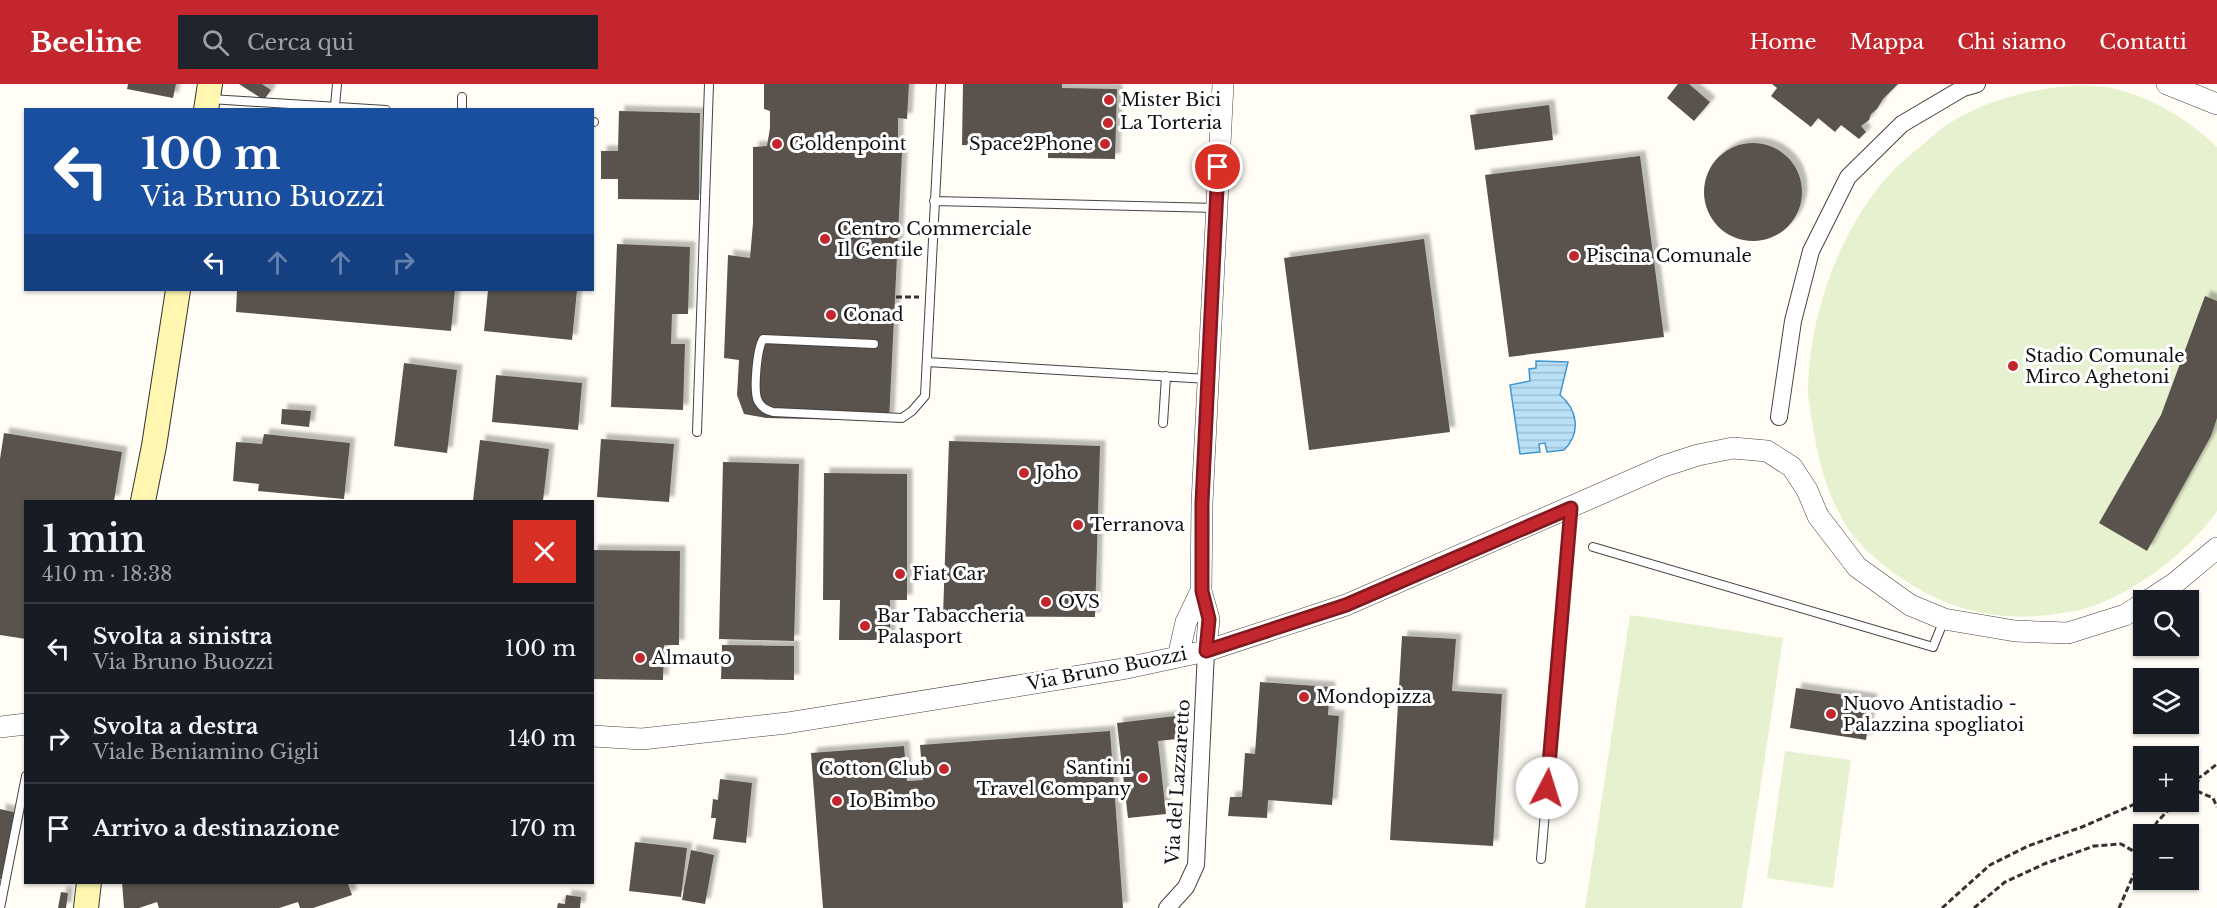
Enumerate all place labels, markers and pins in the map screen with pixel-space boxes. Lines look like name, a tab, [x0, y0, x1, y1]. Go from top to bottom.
place label: Mister Bici	[1121, 89, 1221, 111]
marker: Mister Bici	[1102, 93, 1116, 107]
place label: La Torteria	[1120, 112, 1222, 134]
marker: La Torteria	[1101, 116, 1115, 130]
place label: Goldenpoint	[789, 133, 907, 155]
place label: Space2Phone	[969, 133, 1093, 155]
marker: Goldenpoint	[770, 137, 784, 151]
marker: Space2Phone	[1098, 137, 1112, 151]
pin	[1192, 141, 1243, 192]
place label: Centro Commerciale Il Gentile	[837, 218, 1032, 261]
marker: Centro Commerciale Il Gentile	[818, 232, 832, 246]
place label: Piscina Comunale	[1586, 245, 1752, 267]
marker: Piscina Comunale	[1567, 249, 1581, 263]
place label: Conad	[843, 304, 904, 326]
marker: Conad	[824, 308, 838, 322]
place label: Stadio Comunale Mirco Aghetoni	[2025, 345, 2185, 388]
marker: Stadio Comunale Mirco Aghetoni	[2006, 359, 2020, 373]
place label: Joho	[1034, 462, 1079, 484]
marker: Joho	[1017, 466, 1031, 480]
place label: Terranova	[1090, 514, 1185, 536]
marker: Terranova	[1071, 518, 1085, 532]
place label: Fiat Car	[912, 563, 986, 585]
marker: Fiat Car	[893, 567, 907, 581]
place label: OVS	[1058, 591, 1100, 613]
marker: OVS	[1039, 595, 1053, 609]
place label: Bar Tabaccheria Palasport	[877, 605, 1025, 648]
marker: Bar Tabaccheria Palasport	[858, 619, 872, 633]
place label: Almauto	[651, 647, 732, 669]
marker: Almauto	[633, 651, 647, 665]
place label: Mondopizza	[1316, 686, 1432, 708]
marker: Mondopizza	[1297, 690, 1311, 704]
place label: Nuovo Antistadio - Palazzina spogliatoi	[1843, 693, 2024, 736]
marker: Nuovo Antistadio - Palazzina spogliatoi	[1824, 707, 1838, 721]
place label: Santini Travel Company	[976, 757, 1131, 800]
place label: Cotton Club	[819, 758, 932, 780]
marker: Cotton Club	[937, 762, 951, 776]
marker: Santini Travel Company	[1136, 771, 1150, 785]
place label: Io Bimbo	[849, 790, 936, 812]
marker: Io Bimbo	[830, 794, 844, 808]

